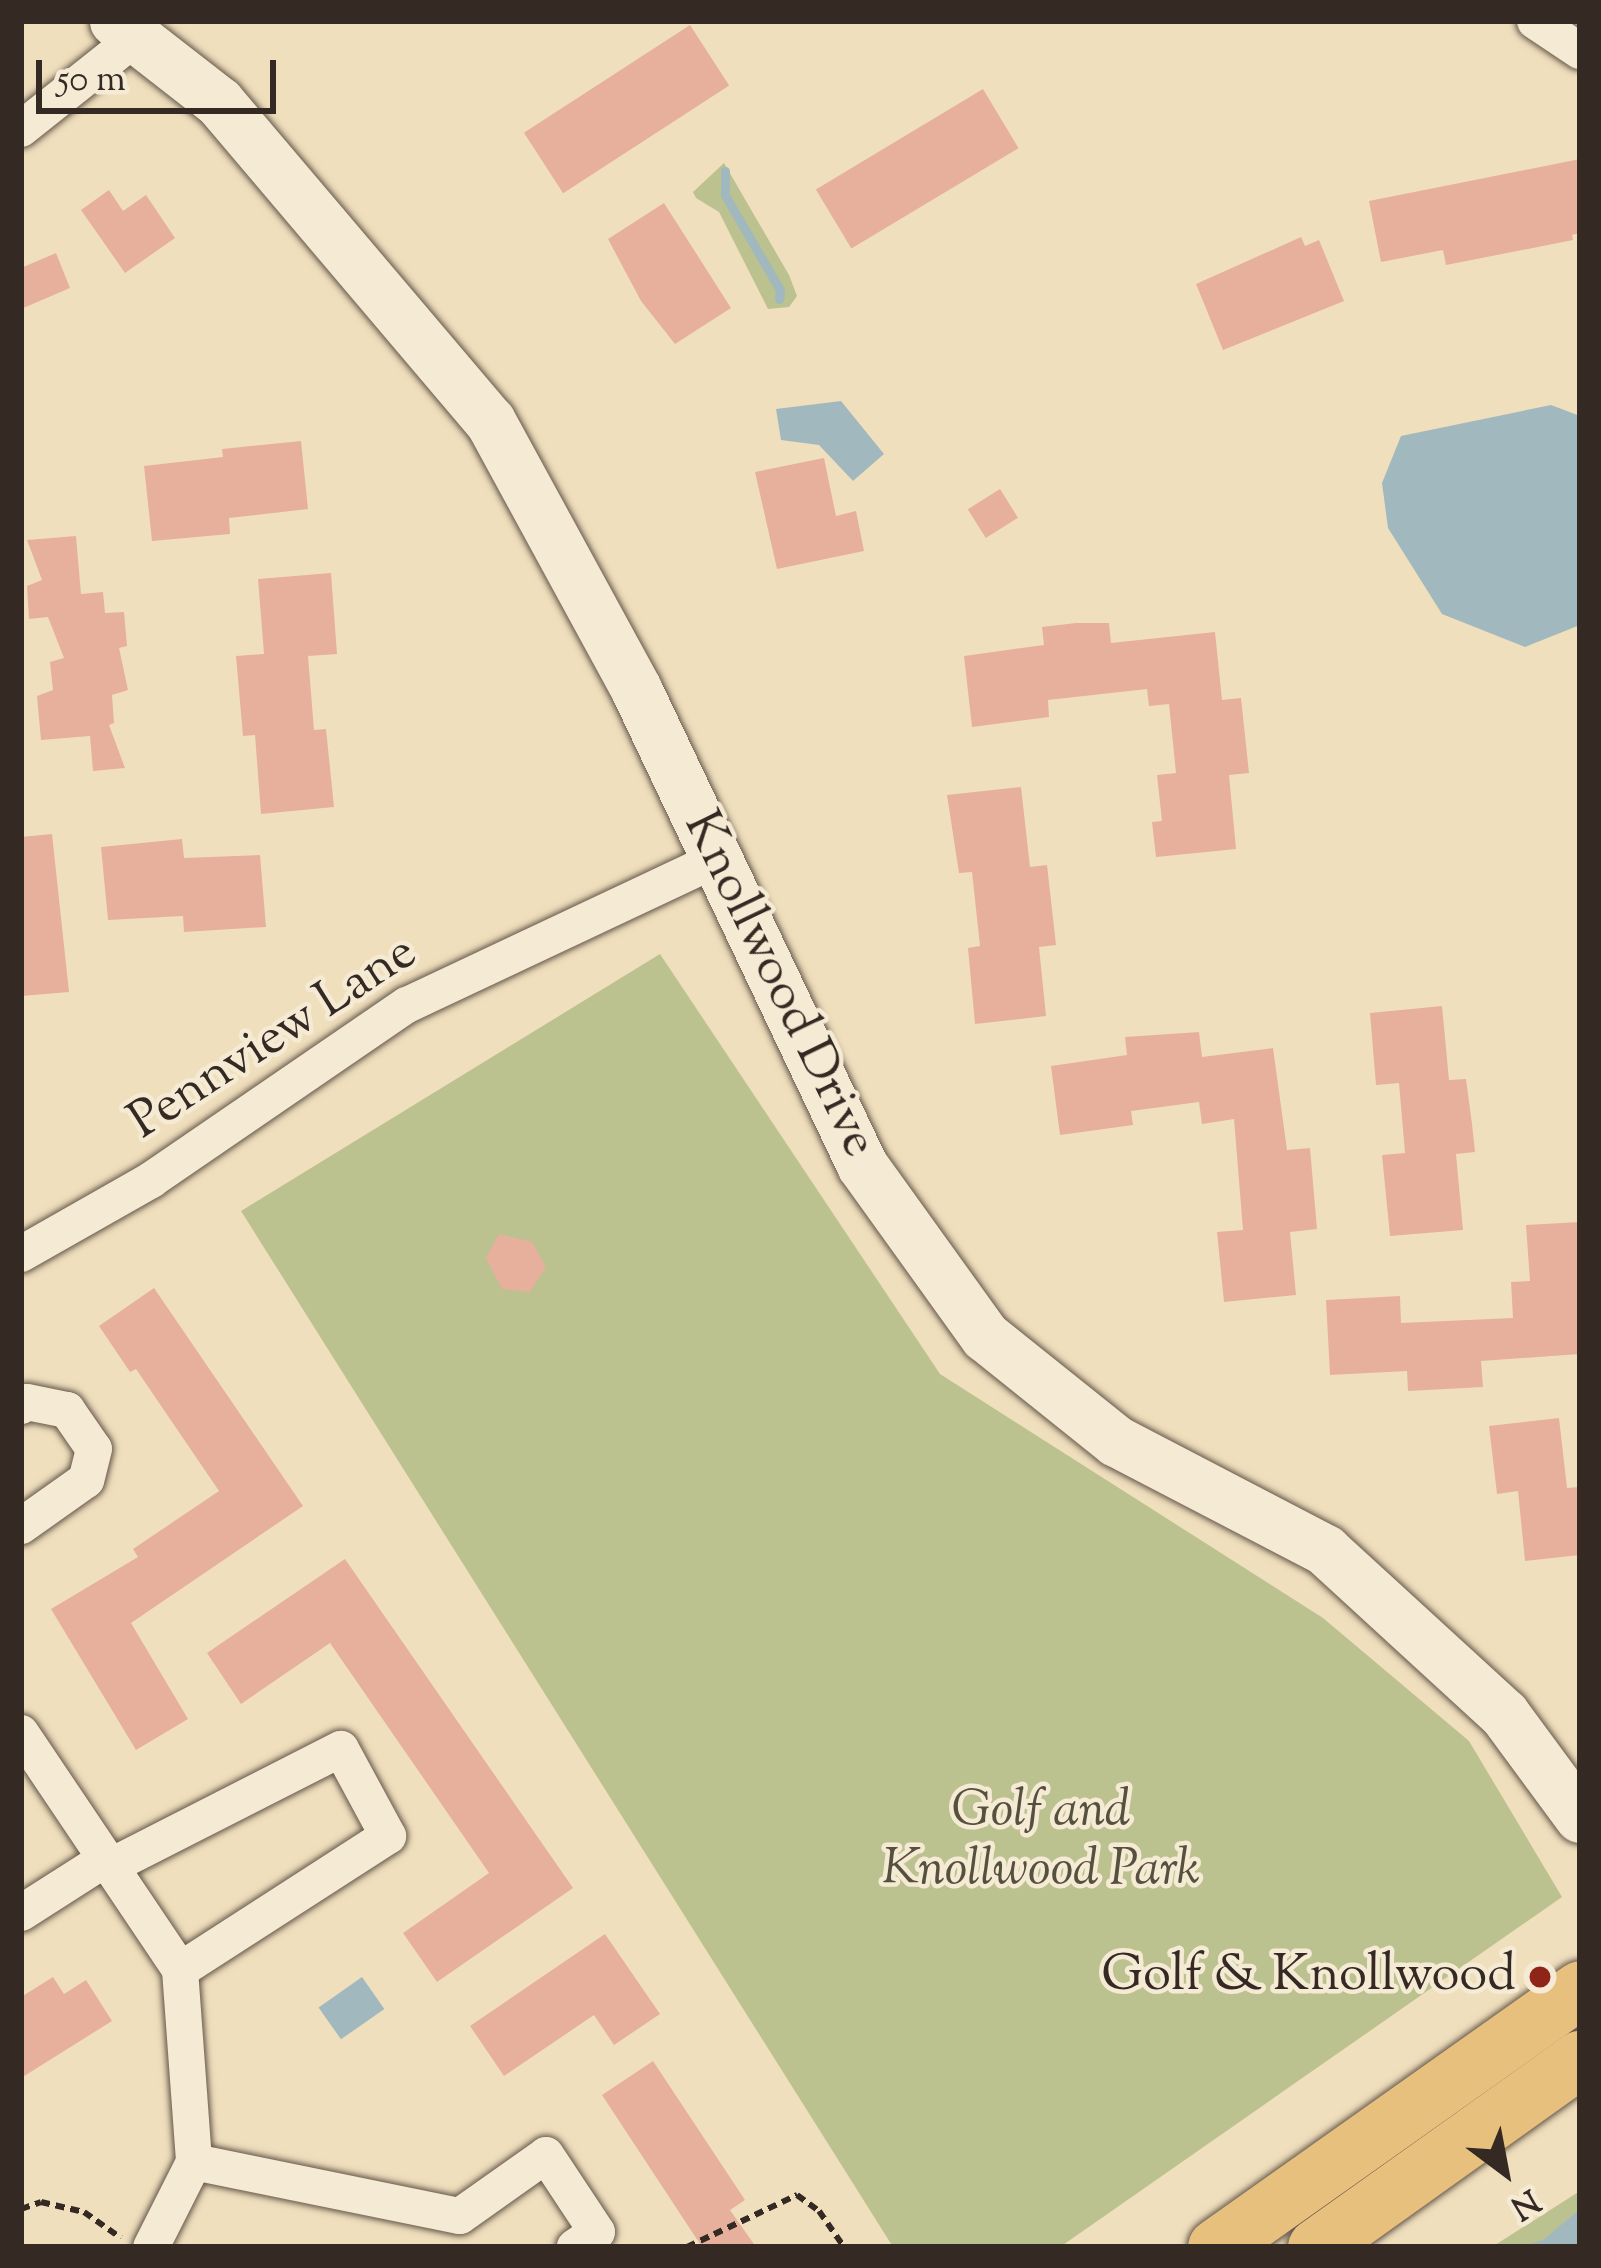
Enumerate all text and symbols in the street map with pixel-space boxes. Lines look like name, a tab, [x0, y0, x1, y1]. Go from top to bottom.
scale bar	[42, 36, 282, 110]
text: 50 m	[57, 55, 126, 107]
street label: Knollwood Drive	[668, 802, 888, 1168]
street label: Pennview Lane	[119, 924, 429, 1154]
park label: Golf and Knollwood Park	[882, 1782, 1200, 1902]
place label: Golf & Knollwood	[1101, 1946, 1516, 2008]
marker: Golf & Knollwood	[1527, 1964, 1553, 1990]
north arrow	[1445, 2112, 1565, 2232]
text: N	[1500, 2175, 1548, 2230]

